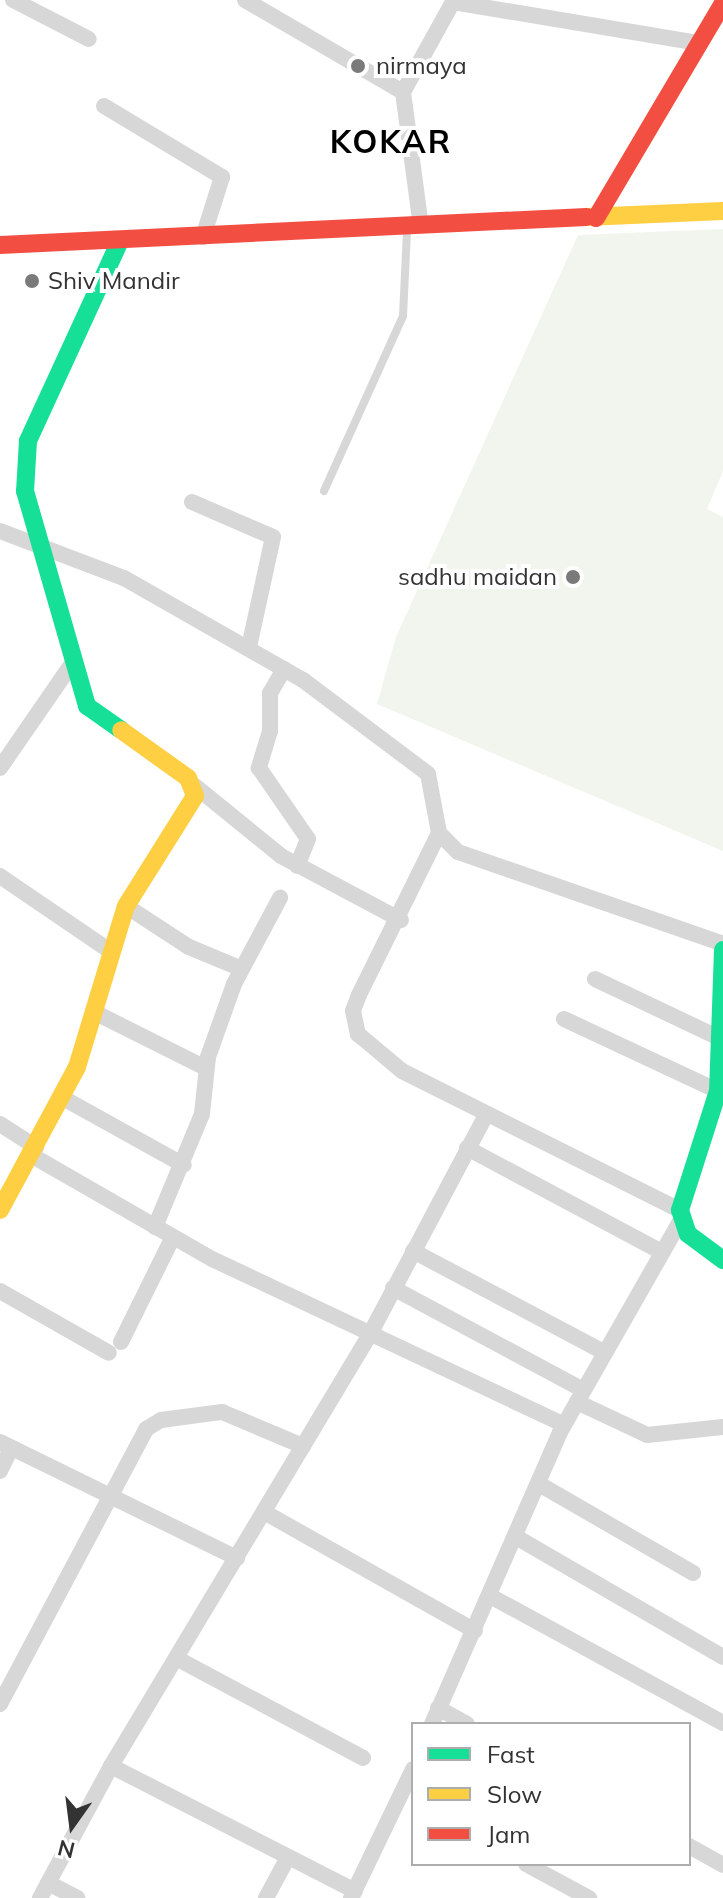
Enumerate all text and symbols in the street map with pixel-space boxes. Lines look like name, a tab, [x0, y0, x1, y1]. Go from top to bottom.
place label: nirmaya	[376, 52, 467, 80]
marker: nirmaya	[347, 55, 369, 77]
district label: KOKAR	[330, 122, 452, 160]
place label: Shiv Mandir	[48, 267, 180, 295]
marker: Shiv Mandir	[23, 272, 41, 290]
place label: sadhu maidan	[398, 563, 557, 591]
marker: sadhu maidan	[564, 568, 582, 586]
legend	[411, 1722, 691, 1866]
text: Fast	[487, 1739, 535, 1769]
text: Slow	[487, 1779, 542, 1809]
north arrow	[32, 1786, 112, 1866]
text: Jam	[487, 1819, 530, 1849]
text: N	[55, 1834, 78, 1865]

